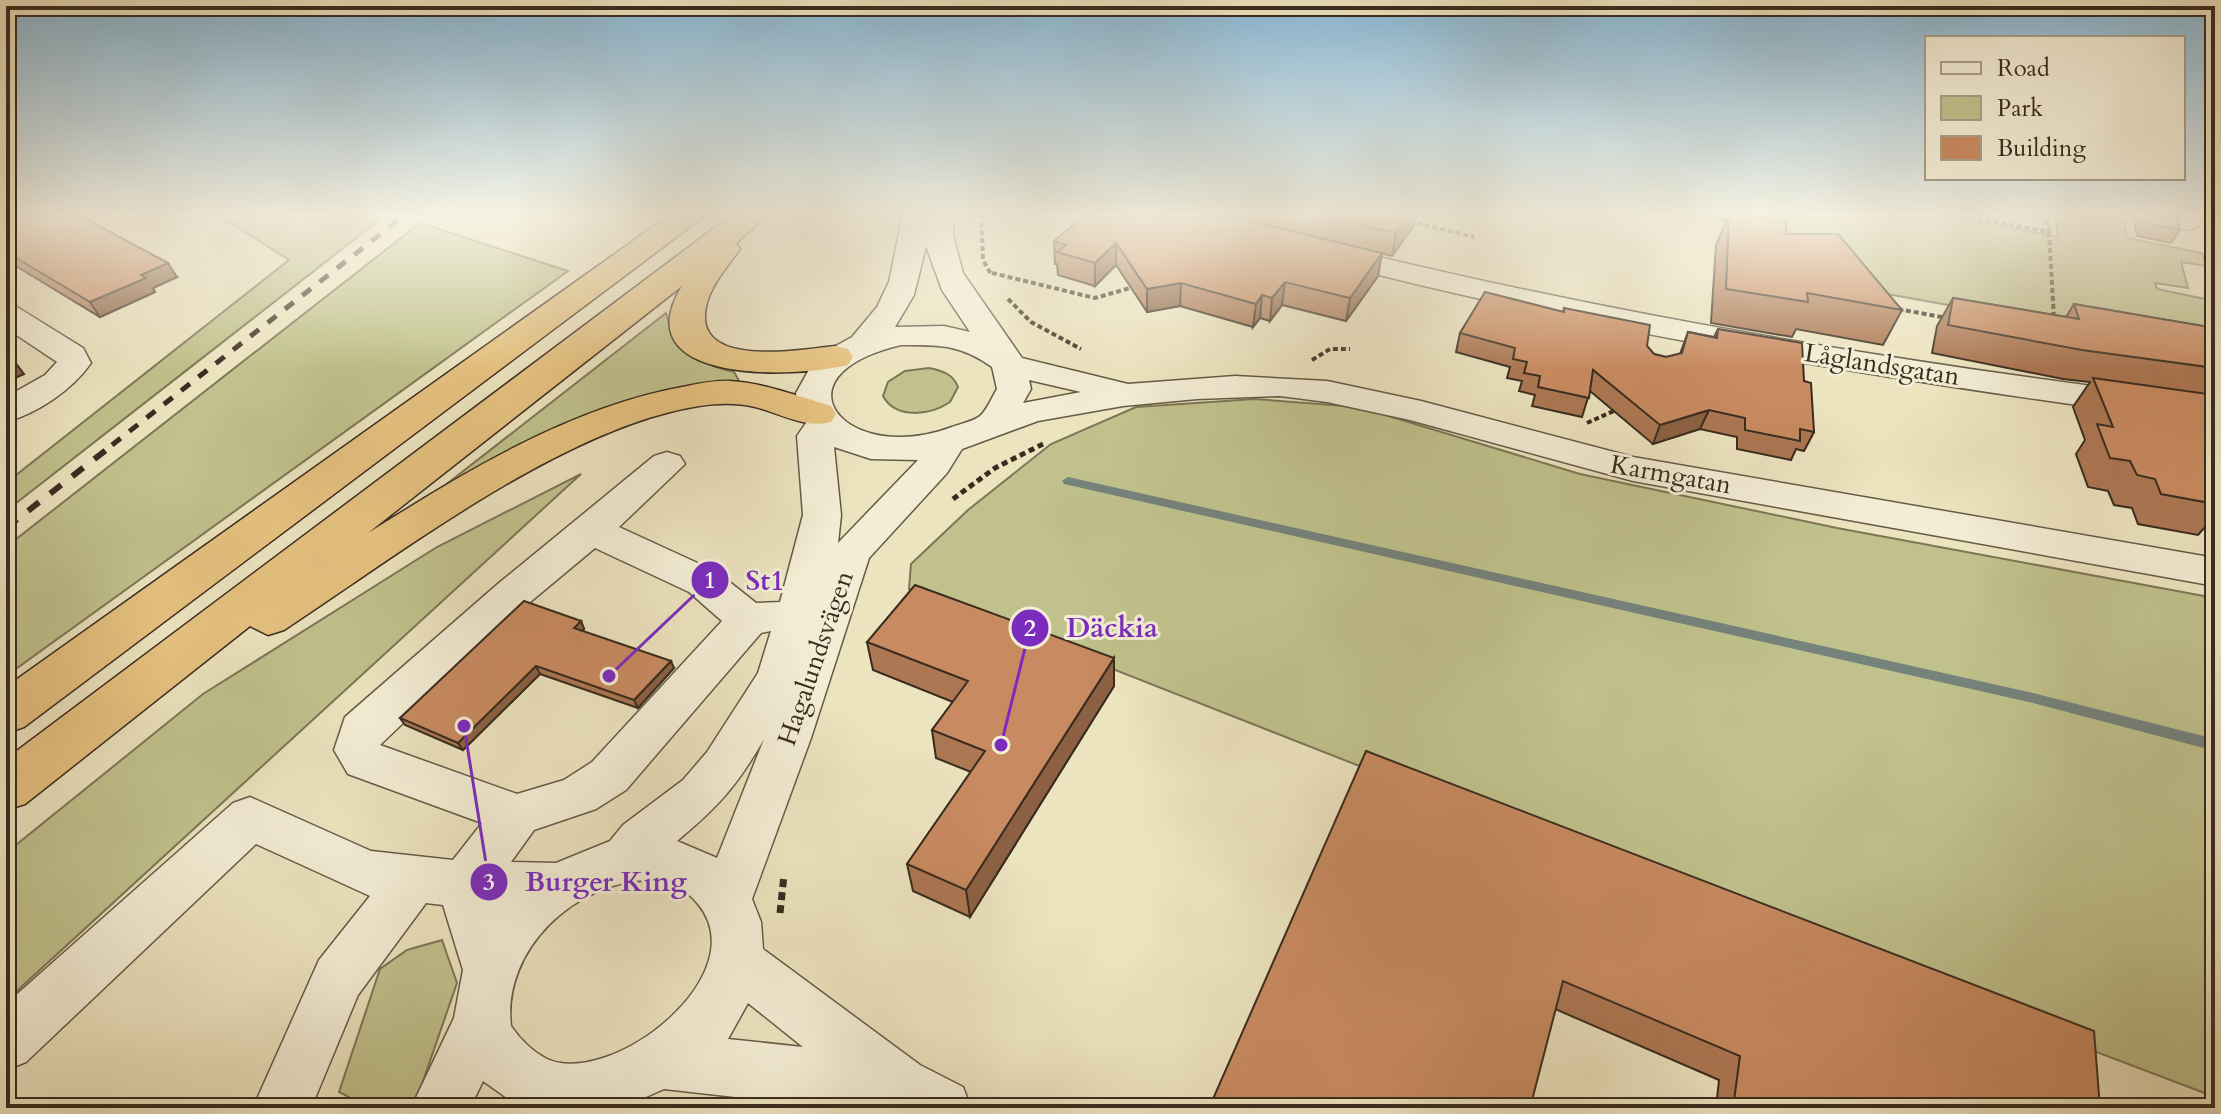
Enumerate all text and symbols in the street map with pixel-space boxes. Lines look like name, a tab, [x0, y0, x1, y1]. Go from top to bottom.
legend	[1925, 36, 2185, 180]
text: Road	[1997, 52, 2050, 85]
text: Park	[1997, 92, 2043, 125]
text: Building	[1997, 132, 2087, 165]
street label: Låglandsgatan	[1802, 335, 1962, 394]
street label: Karmgatan	[1608, 447, 1734, 502]
callout: St1	[690, 554, 801, 606]
text: St1	[745, 562, 785, 600]
text: 1	[704, 564, 716, 597]
street label: Hagalundsvägen	[769, 566, 862, 750]
callout: Däckia	[1010, 602, 1173, 654]
text: Däckia	[1066, 609, 1158, 647]
text: 2	[1024, 612, 1036, 645]
callout: Burger King	[469, 856, 703, 908]
text: Burger King	[525, 863, 687, 901]
text: 3	[483, 866, 495, 899]

